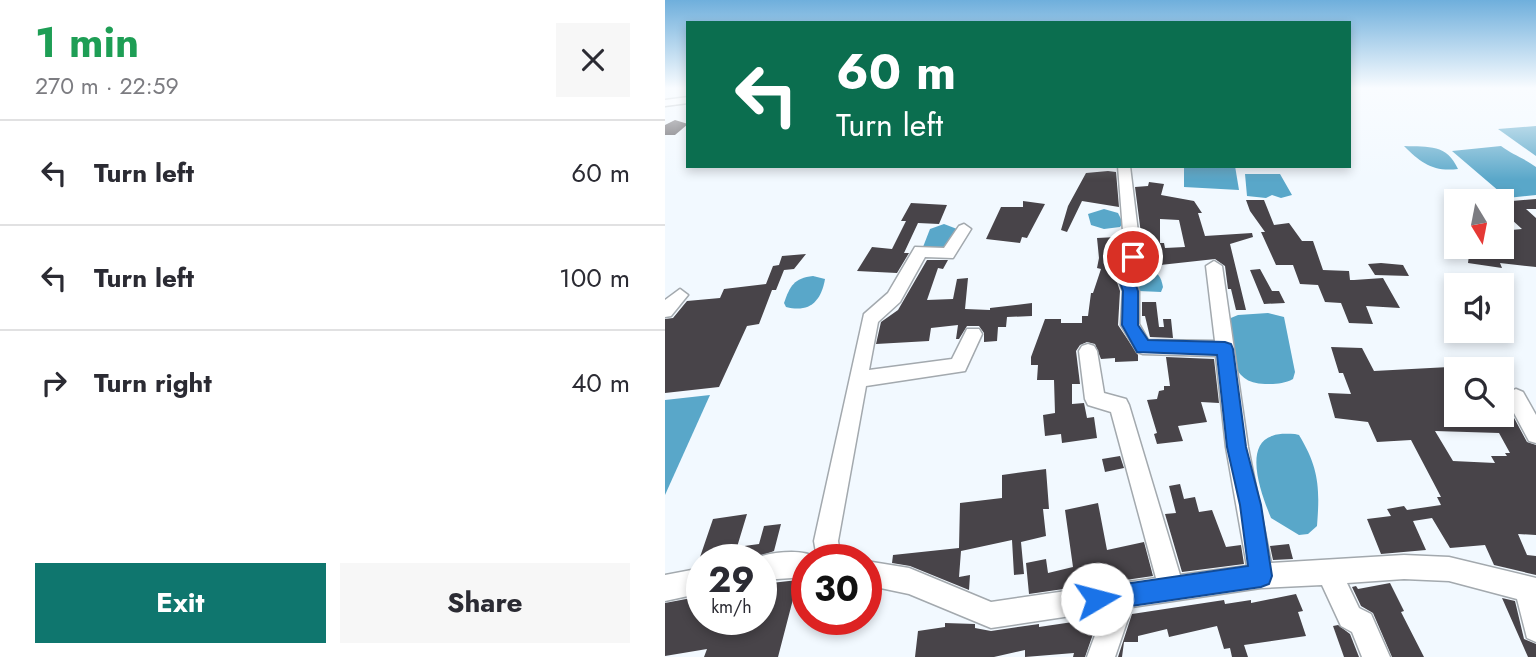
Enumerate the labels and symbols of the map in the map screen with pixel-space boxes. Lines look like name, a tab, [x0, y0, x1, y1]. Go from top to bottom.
north arrow	[1444, 189, 1514, 259]
pin	[1103, 227, 1163, 287]
speed limit sign: 30	[791, 544, 882, 635]
position arrow	[1060, 562, 1134, 636]

